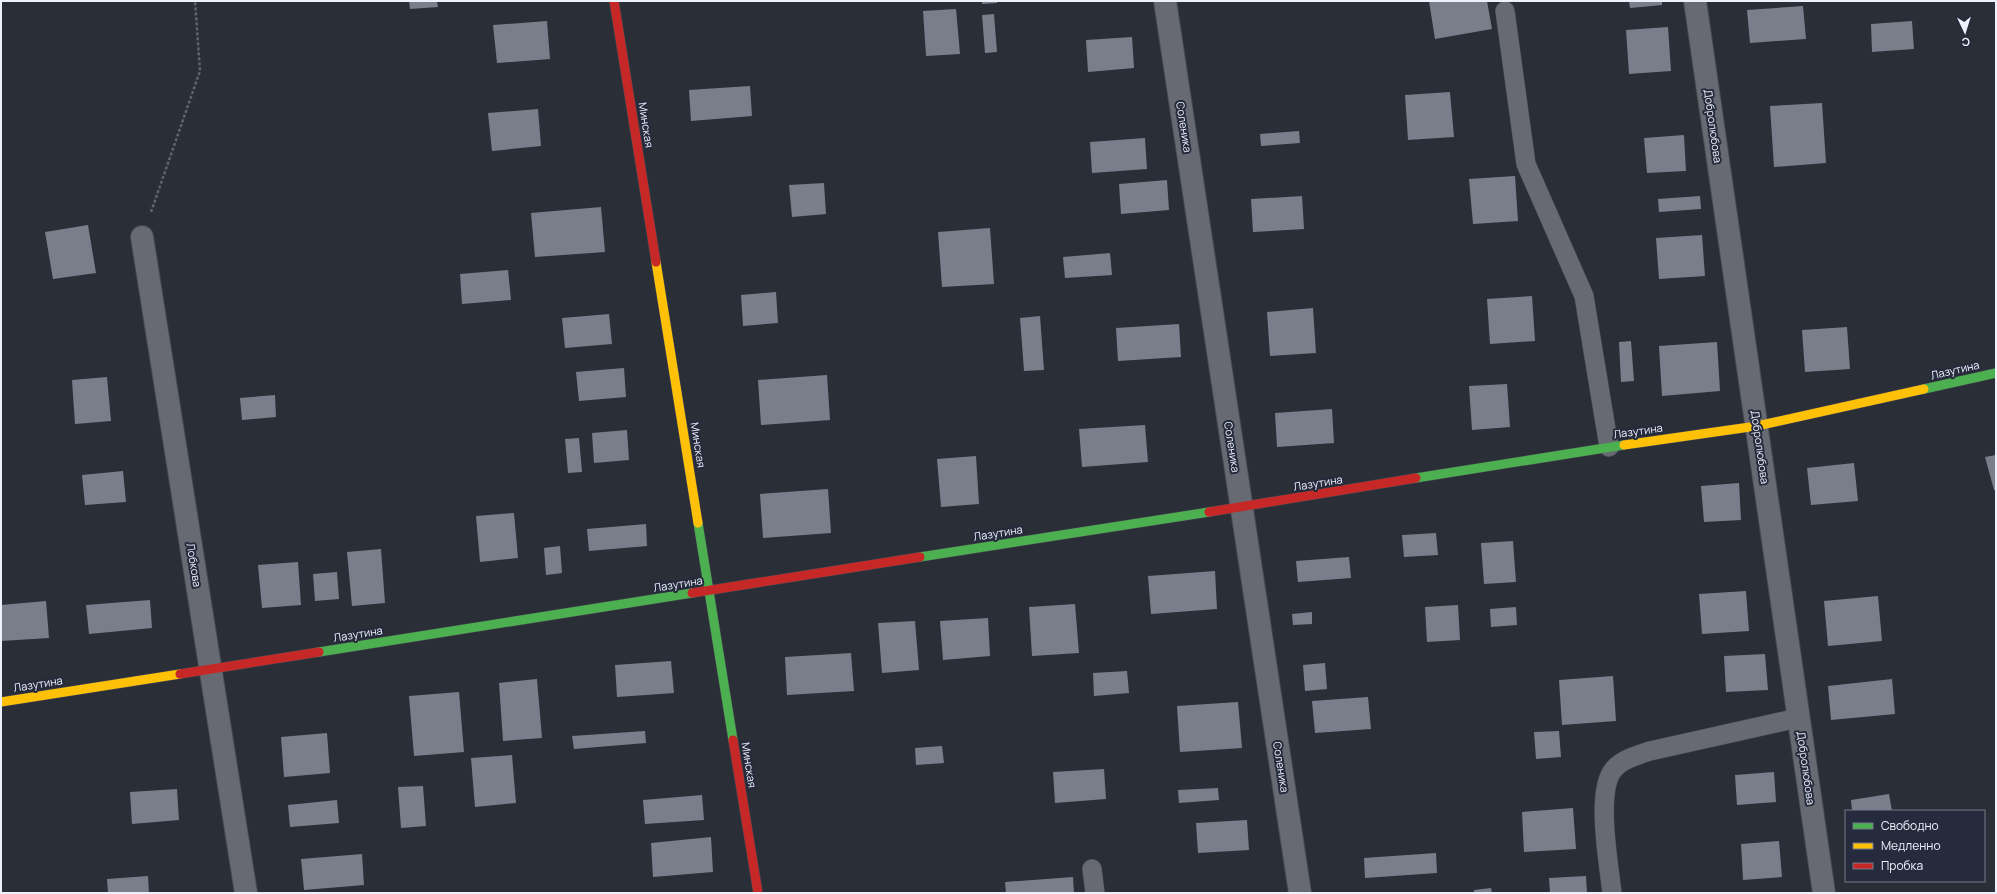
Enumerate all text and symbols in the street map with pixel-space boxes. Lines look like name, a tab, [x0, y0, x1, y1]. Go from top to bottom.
north arrow	[1945, 12, 1985, 52]
text: С	[1961, 35, 1970, 50]
street label: Добролюбова	[1701, 88, 1726, 164]
street label: Соленика	[1173, 100, 1196, 154]
street label: Минская	[636, 101, 657, 149]
street label: Лазутина	[1929, 357, 1981, 382]
street label: Добролюбова	[1748, 409, 1773, 485]
street label: Соленика	[1221, 420, 1244, 474]
street label: Лазутина	[1612, 420, 1664, 441]
street label: Минская	[688, 421, 709, 469]
street label: Лазутина	[1292, 471, 1344, 494]
street label: Лазутина	[972, 521, 1024, 544]
street label: Лобкова	[184, 542, 205, 588]
street label: Лазутина	[652, 572, 704, 595]
street label: Лазутина	[332, 622, 384, 645]
street label: Лазутина	[12, 672, 64, 695]
street label: Добролюбова	[1794, 730, 1819, 806]
street label: Соленика	[1270, 740, 1293, 794]
street label: Минская	[739, 741, 760, 789]
legend	[1845, 810, 1985, 882]
text: Свободно	[1881, 817, 1939, 834]
text: Медленно	[1881, 837, 1941, 854]
text: Пробка	[1881, 857, 1923, 874]

